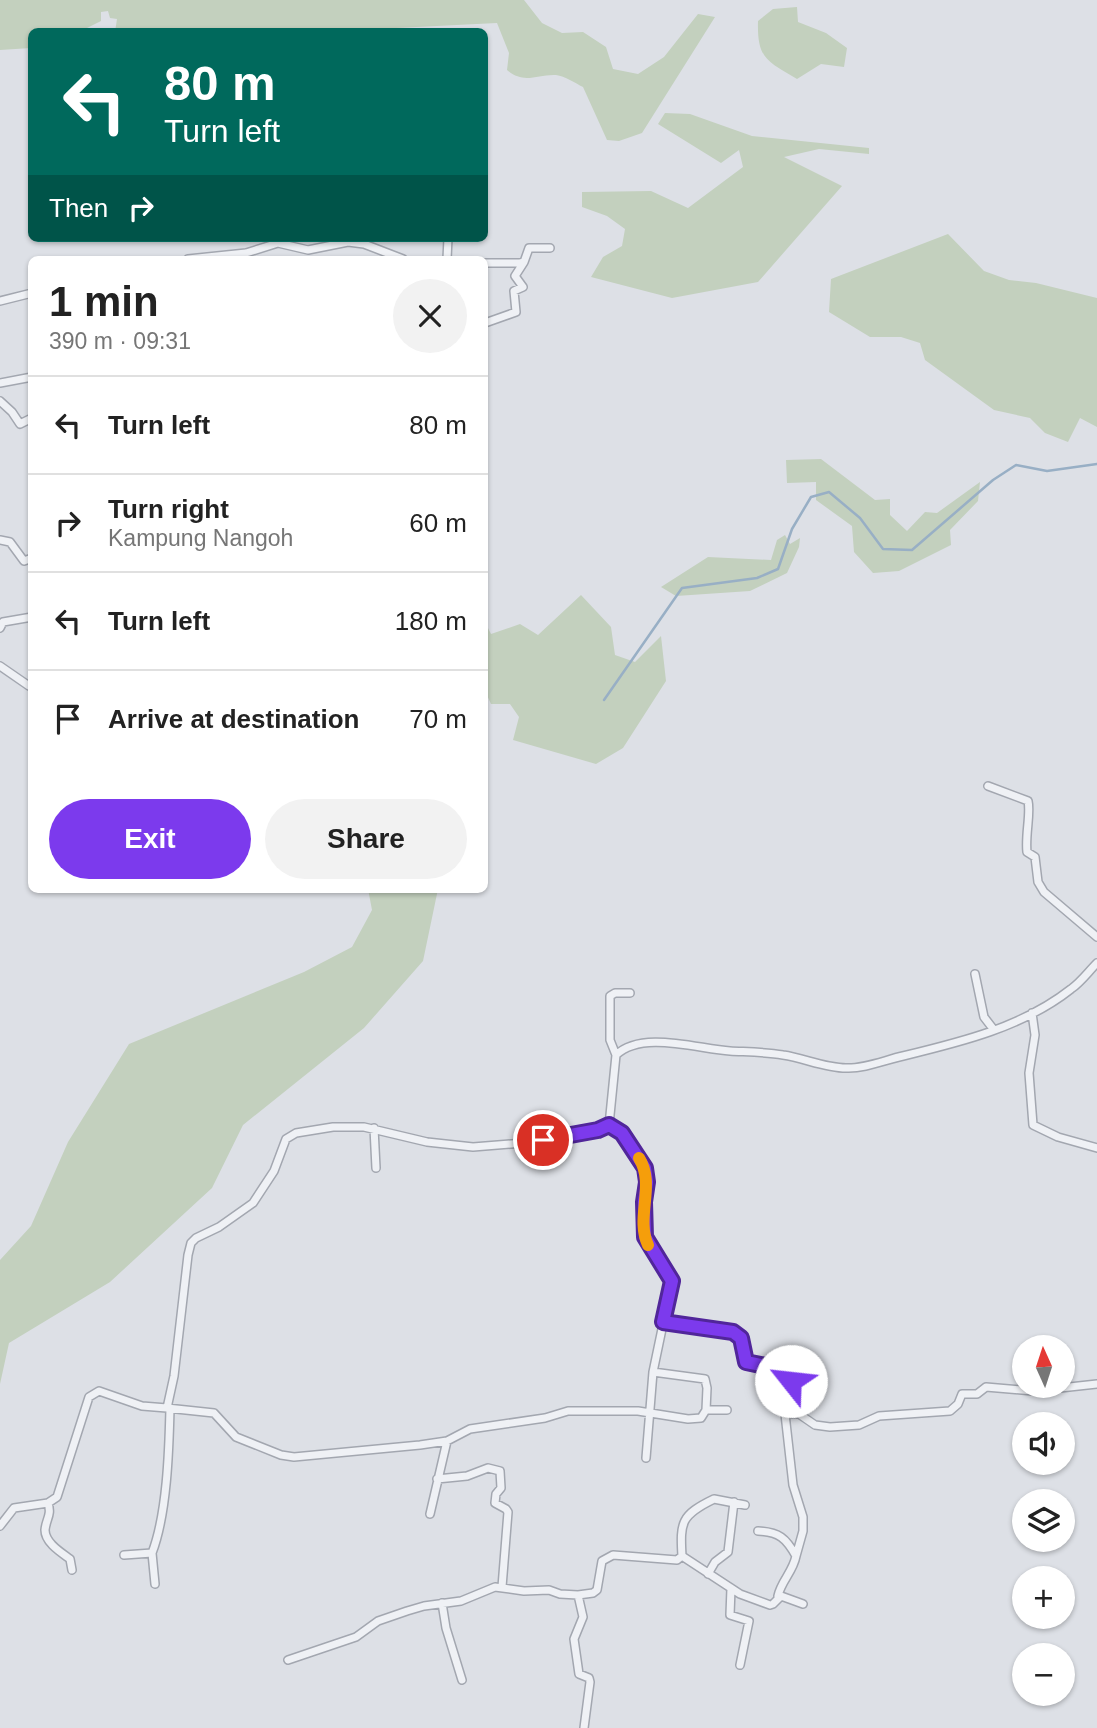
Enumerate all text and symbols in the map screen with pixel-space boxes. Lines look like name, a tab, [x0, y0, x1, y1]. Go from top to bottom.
icon: left	[49, 56, 140, 147]
text: 80 m	[164, 56, 276, 110]
text: Turn left	[164, 113, 280, 149]
icon: right	[122, 189, 160, 227]
text: Then	[49, 193, 108, 223]
text: 1 min	[49, 278, 159, 325]
button: close	[393, 279, 467, 353]
text: 390 m · 09:31	[49, 328, 191, 354]
icon: left	[49, 406, 87, 444]
text: Turn left	[108, 410, 210, 440]
text: 80 m	[409, 410, 467, 440]
text: Turn right	[108, 494, 229, 524]
icon: right	[49, 504, 87, 542]
text: 60 m	[409, 508, 467, 538]
text: Kampung Nangoh	[108, 525, 293, 551]
icon: left	[49, 602, 87, 640]
text: Turn left	[108, 606, 210, 636]
text: 180 m	[395, 606, 467, 636]
icon: arrive	[49, 700, 87, 738]
text: Arrive at destination	[108, 704, 359, 734]
text: 70 m	[409, 704, 467, 734]
button: Exit	[49, 799, 251, 879]
button: Share	[265, 799, 467, 879]
pin	[513, 1110, 573, 1170]
icon: arrive	[524, 1121, 562, 1159]
north arrow	[1012, 1335, 1074, 1398]
map controls	[1012, 1335, 1075, 1706]
position arrow	[754, 1344, 828, 1418]
button: sound	[1012, 1412, 1075, 1475]
button: layers	[1012, 1489, 1075, 1552]
button: +	[1012, 1566, 1075, 1629]
button: −	[1012, 1643, 1075, 1706]

